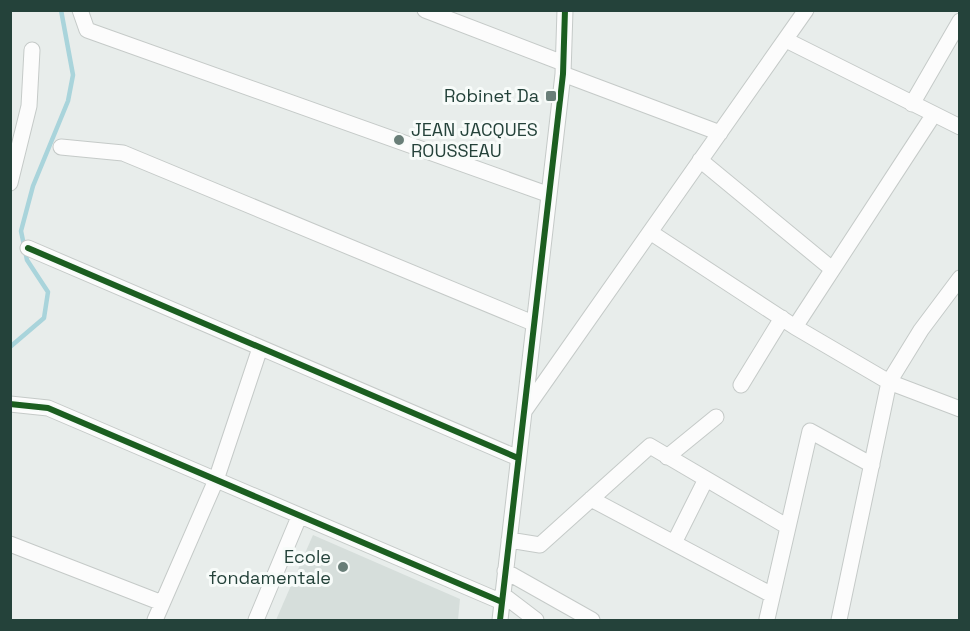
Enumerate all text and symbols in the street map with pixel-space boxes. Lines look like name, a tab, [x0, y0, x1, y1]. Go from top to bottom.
place label: Robinet Da	[444, 84, 539, 107]
marker: Robinet Da	[544, 89, 558, 103]
place label: JEAN JACQUES ROUSSEAU	[411, 118, 538, 162]
marker: JEAN JACQUES ROUSSEAU	[392, 133, 406, 147]
place label: Ecole fondamentale	[209, 545, 331, 589]
marker: Ecole fondamentale	[336, 560, 350, 574]

